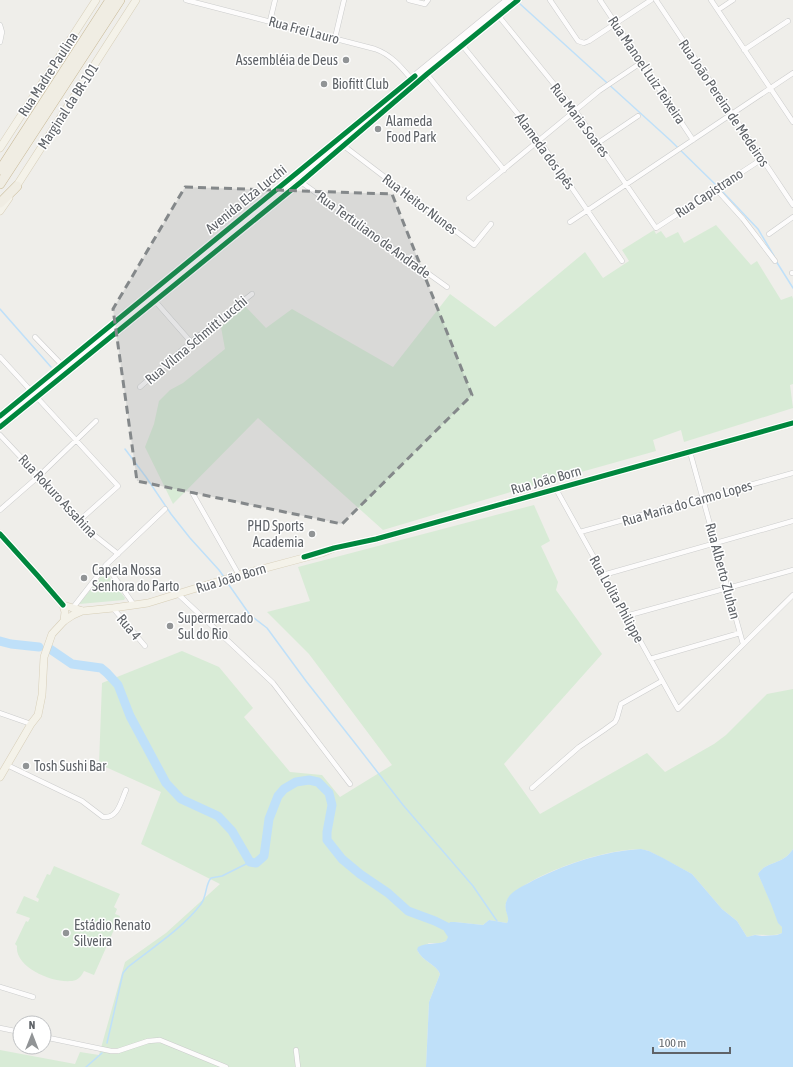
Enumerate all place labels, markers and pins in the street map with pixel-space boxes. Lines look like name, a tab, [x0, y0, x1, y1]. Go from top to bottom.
place label: Assembléia de Deus	[236, 52, 338, 68]
marker: Assembléia de Deus	[341, 55, 351, 65]
place label: Biofitt Club	[332, 76, 389, 92]
marker: Biofitt Club	[319, 79, 329, 89]
place label: Alameda Food Park	[386, 113, 436, 145]
marker: Alameda Food Park	[373, 124, 383, 134]
place label: PHD Sports Academia	[247, 518, 304, 550]
marker: PHD Sports Academia	[307, 529, 317, 539]
place label: Capela Nossa Senhora do Parto	[92, 562, 179, 594]
marker: Capela Nossa Senhora do Parto	[79, 573, 89, 583]
place label: Supermercado Sul do Rio	[178, 610, 253, 642]
marker: Supermercado Sul do Rio	[165, 621, 175, 631]
place label: Tosh Sushi Bar	[34, 758, 107, 774]
marker: Tosh Sushi Bar	[21, 761, 31, 771]
place label: Estádio Renato Silveira	[74, 917, 151, 949]
marker: Estádio Renato Silveira	[61, 928, 71, 938]

